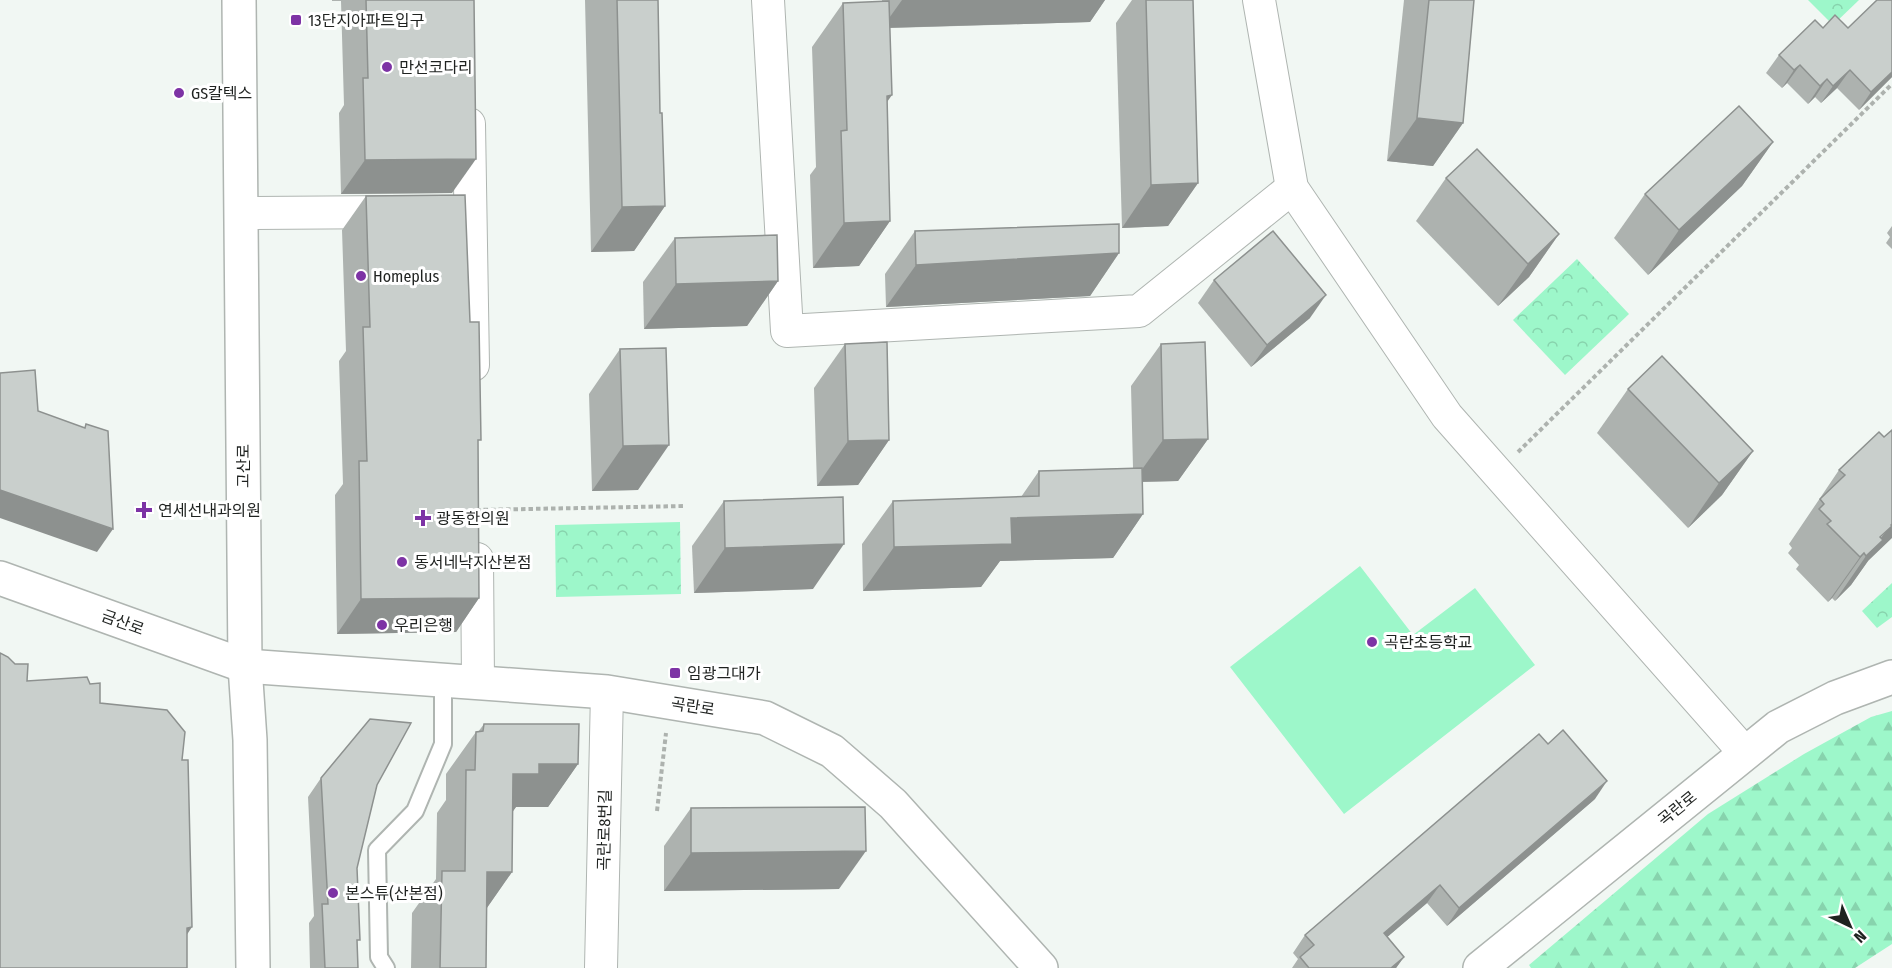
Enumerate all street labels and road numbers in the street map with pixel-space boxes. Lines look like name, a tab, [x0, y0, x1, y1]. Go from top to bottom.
street label: 고산로	[234, 444, 253, 488]
street label: 금산로	[99, 606, 147, 639]
street label: 곡란로	[670, 694, 716, 719]
street label: 곡란로	[1654, 787, 1701, 830]
street label: 곡란로8번길	[594, 789, 615, 871]

